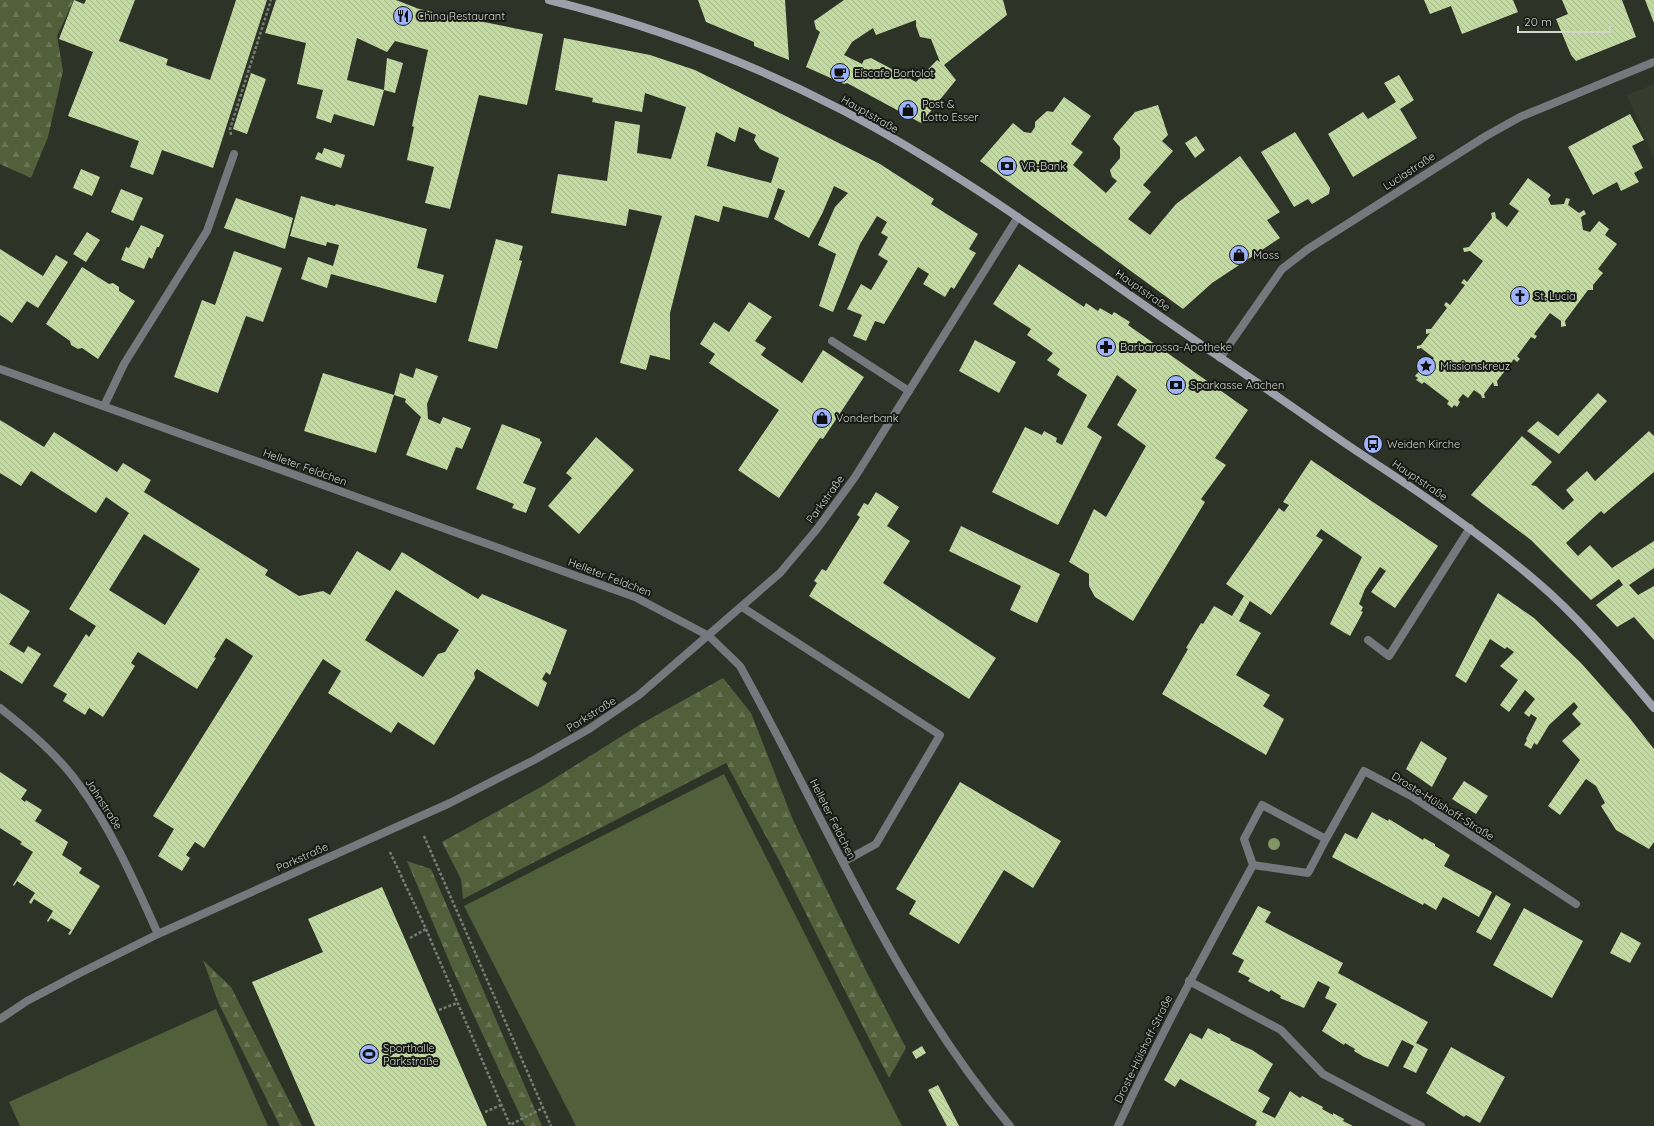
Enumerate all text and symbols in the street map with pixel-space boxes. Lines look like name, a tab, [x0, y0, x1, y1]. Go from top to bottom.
restaurant icon: China Restaurant	[392, 5, 414, 27]
scale bar	[1518, 8, 1610, 34]
place label: China Restaurant	[417, 9, 505, 23]
text: 20 m	[1524, 14, 1552, 29]
cafe icon: Eiscafe Bortolot	[829, 62, 851, 84]
place label: Eiscafe Bortolot	[854, 66, 934, 80]
street label: Hauptstraße	[839, 92, 901, 136]
place label: Post & Lotto Esser	[922, 97, 979, 124]
shop icon: Post & Lotto Esser	[897, 99, 919, 121]
street label: Luciastraße	[1380, 149, 1438, 193]
bank icon: VR-Bank	[996, 155, 1018, 177]
place label: VR-Bank	[1021, 159, 1066, 173]
shop icon: Moss	[1228, 244, 1250, 266]
place label: Moss	[1253, 248, 1279, 262]
street label: Hauptstraße	[1113, 266, 1173, 314]
church icon: St. Lucia	[1509, 285, 1531, 307]
place label: St. Lucia	[1534, 289, 1576, 303]
pharmacy icon: Barbarossa-Apotheke	[1095, 336, 1117, 358]
place label: Barbarossa-Apotheke	[1120, 340, 1232, 354]
place icon: Missionskreuz	[1415, 355, 1437, 377]
place label: Missionskreuz	[1440, 359, 1510, 373]
bank icon: Sparkasse Aachen	[1165, 374, 1187, 396]
place label: Sparkasse Aachen	[1190, 378, 1284, 392]
shop icon: Vonderbank	[811, 407, 833, 429]
place label: Vonderbank	[836, 411, 899, 425]
bus stop icon: Weiden Kirche	[1362, 433, 1384, 455]
place label: Weiden Kirche	[1387, 437, 1460, 451]
street label: Helleter Feldchen	[261, 445, 349, 489]
street label: Hauptstraße	[1390, 456, 1450, 504]
street label: Parkstraße	[803, 472, 847, 526]
street label: Helleter Feldchen	[566, 555, 654, 599]
street label: Parkstraße	[564, 693, 618, 735]
street label: Droste-Hülshoff-Straße	[1389, 769, 1497, 843]
street label: Jahnstraße	[82, 776, 126, 832]
street label: Helleter Feldchen	[807, 776, 859, 862]
street label: Parkstraße	[274, 839, 330, 875]
street label: Droste-Hülshoff-Straße	[1111, 993, 1175, 1105]
place label: Sporthalle Parkstraße	[383, 1041, 439, 1068]
sports icon: Sporthalle Parkstraße	[358, 1043, 380, 1065]

